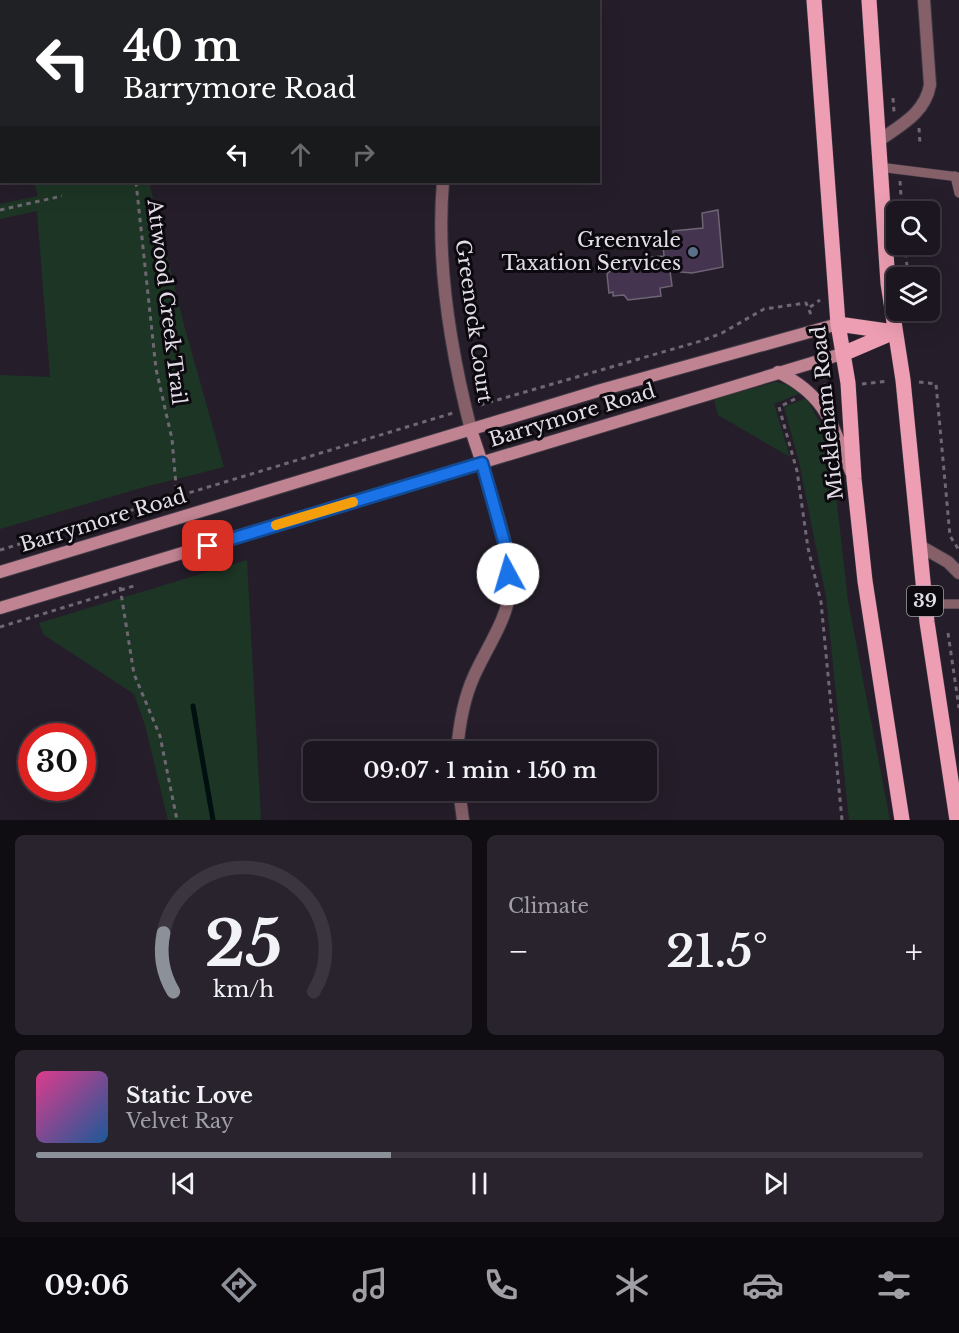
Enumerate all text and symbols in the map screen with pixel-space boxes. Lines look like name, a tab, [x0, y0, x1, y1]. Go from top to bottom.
text: 40 m	[123, 20, 240, 72]
icon: left	[24, 24, 102, 102]
text: Barrymore Road	[123, 72, 356, 105]
icon: left	[221, 138, 254, 171]
icon: ahead	[284, 138, 317, 171]
icon: right	[347, 138, 380, 171]
street label: Attwood Creek Trail	[142, 197, 191, 406]
map controls	[886, 201, 940, 321]
button: search	[886, 201, 940, 255]
place label: Greenvale Taxation Services	[502, 228, 681, 275]
street label: Greenock Court	[451, 238, 497, 405]
marker: Greenvale Taxation Services	[686, 245, 700, 259]
button: layers	[886, 267, 940, 321]
street label: Mickleham Road	[806, 325, 848, 501]
street label: Barrymore Road	[486, 378, 658, 452]
street label: Barrymore Road	[17, 483, 189, 557]
pin	[182, 520, 233, 571]
icon: arrive	[191, 529, 224, 562]
position arrow	[476, 542, 540, 606]
road number: 39	[907, 586, 943, 616]
speed limit sign: 30	[18, 723, 96, 801]
text: 09:07 · 1 min · 150 m	[363, 757, 597, 784]
text: Climate	[508, 894, 589, 918]
text: 25	[205, 905, 282, 983]
text: 21.5°	[666, 923, 768, 979]
text: −	[508, 931, 529, 972]
text: +	[905, 931, 923, 972]
text: km/h	[213, 976, 274, 1003]
text: Static Love	[126, 1082, 253, 1109]
text: Velvet Ray	[126, 1109, 234, 1133]
icon: previous	[167, 1167, 200, 1200]
icon: pause	[463, 1167, 496, 1200]
icon: next	[759, 1167, 792, 1200]
icon: directions	[218, 1264, 260, 1306]
icon: music	[349, 1264, 391, 1306]
icon: phone	[480, 1264, 522, 1306]
icon: climate	[611, 1264, 653, 1306]
icon: car	[742, 1264, 784, 1306]
icon: filters	[873, 1264, 915, 1306]
text: 09:06	[44, 1269, 129, 1302]

